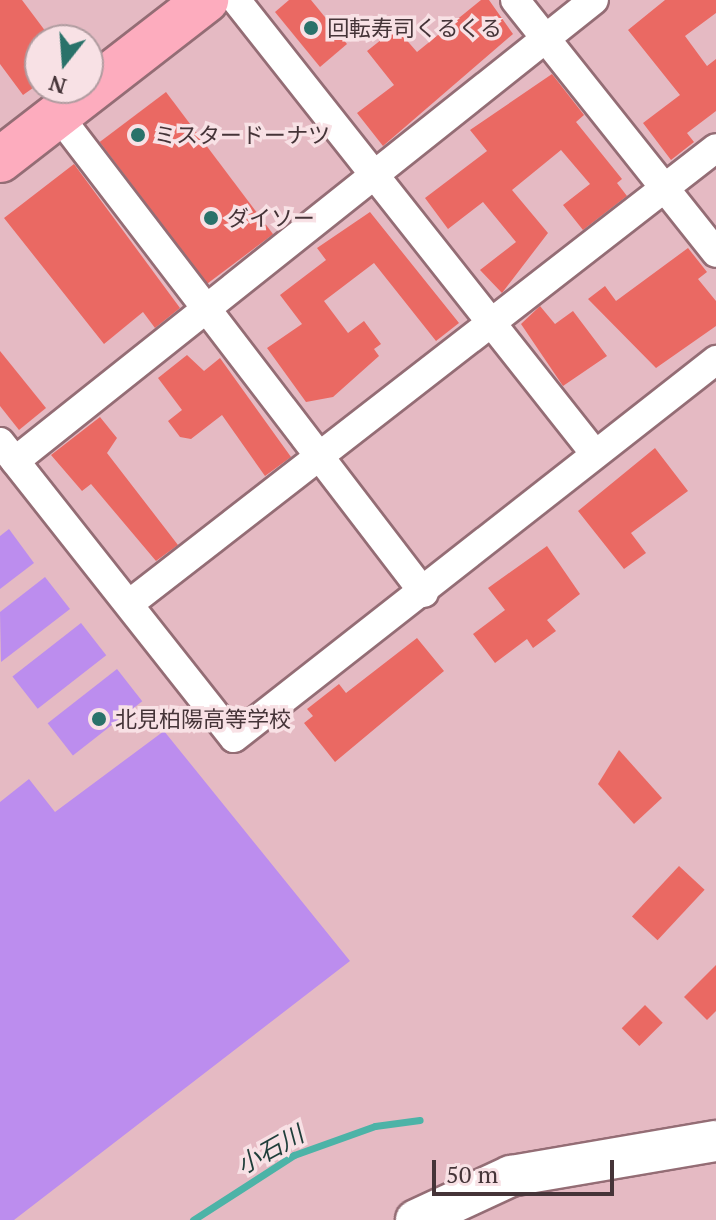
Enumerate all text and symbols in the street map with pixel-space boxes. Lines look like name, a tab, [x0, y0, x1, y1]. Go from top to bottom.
place label: 回転寿司くるくる	[327, 15, 503, 41]
marker: 回転寿司くるくる	[302, 19, 320, 37]
north arrow	[24, 24, 104, 104]
text: N	[45, 69, 70, 102]
place label: ミスタードーナツ	[154, 122, 330, 148]
marker: ミスタードーナツ	[129, 126, 147, 144]
place label: ダイソー	[227, 205, 315, 231]
marker: ダイソー	[202, 209, 220, 227]
place label: 北見柏陽高等学校	[115, 706, 291, 732]
marker: 北見柏陽高等学校	[90, 710, 108, 728]
water label: 小石川	[232, 1120, 308, 1180]
scale bar	[436, 1144, 618, 1194]
text: 50 m	[446, 1158, 498, 1190]

